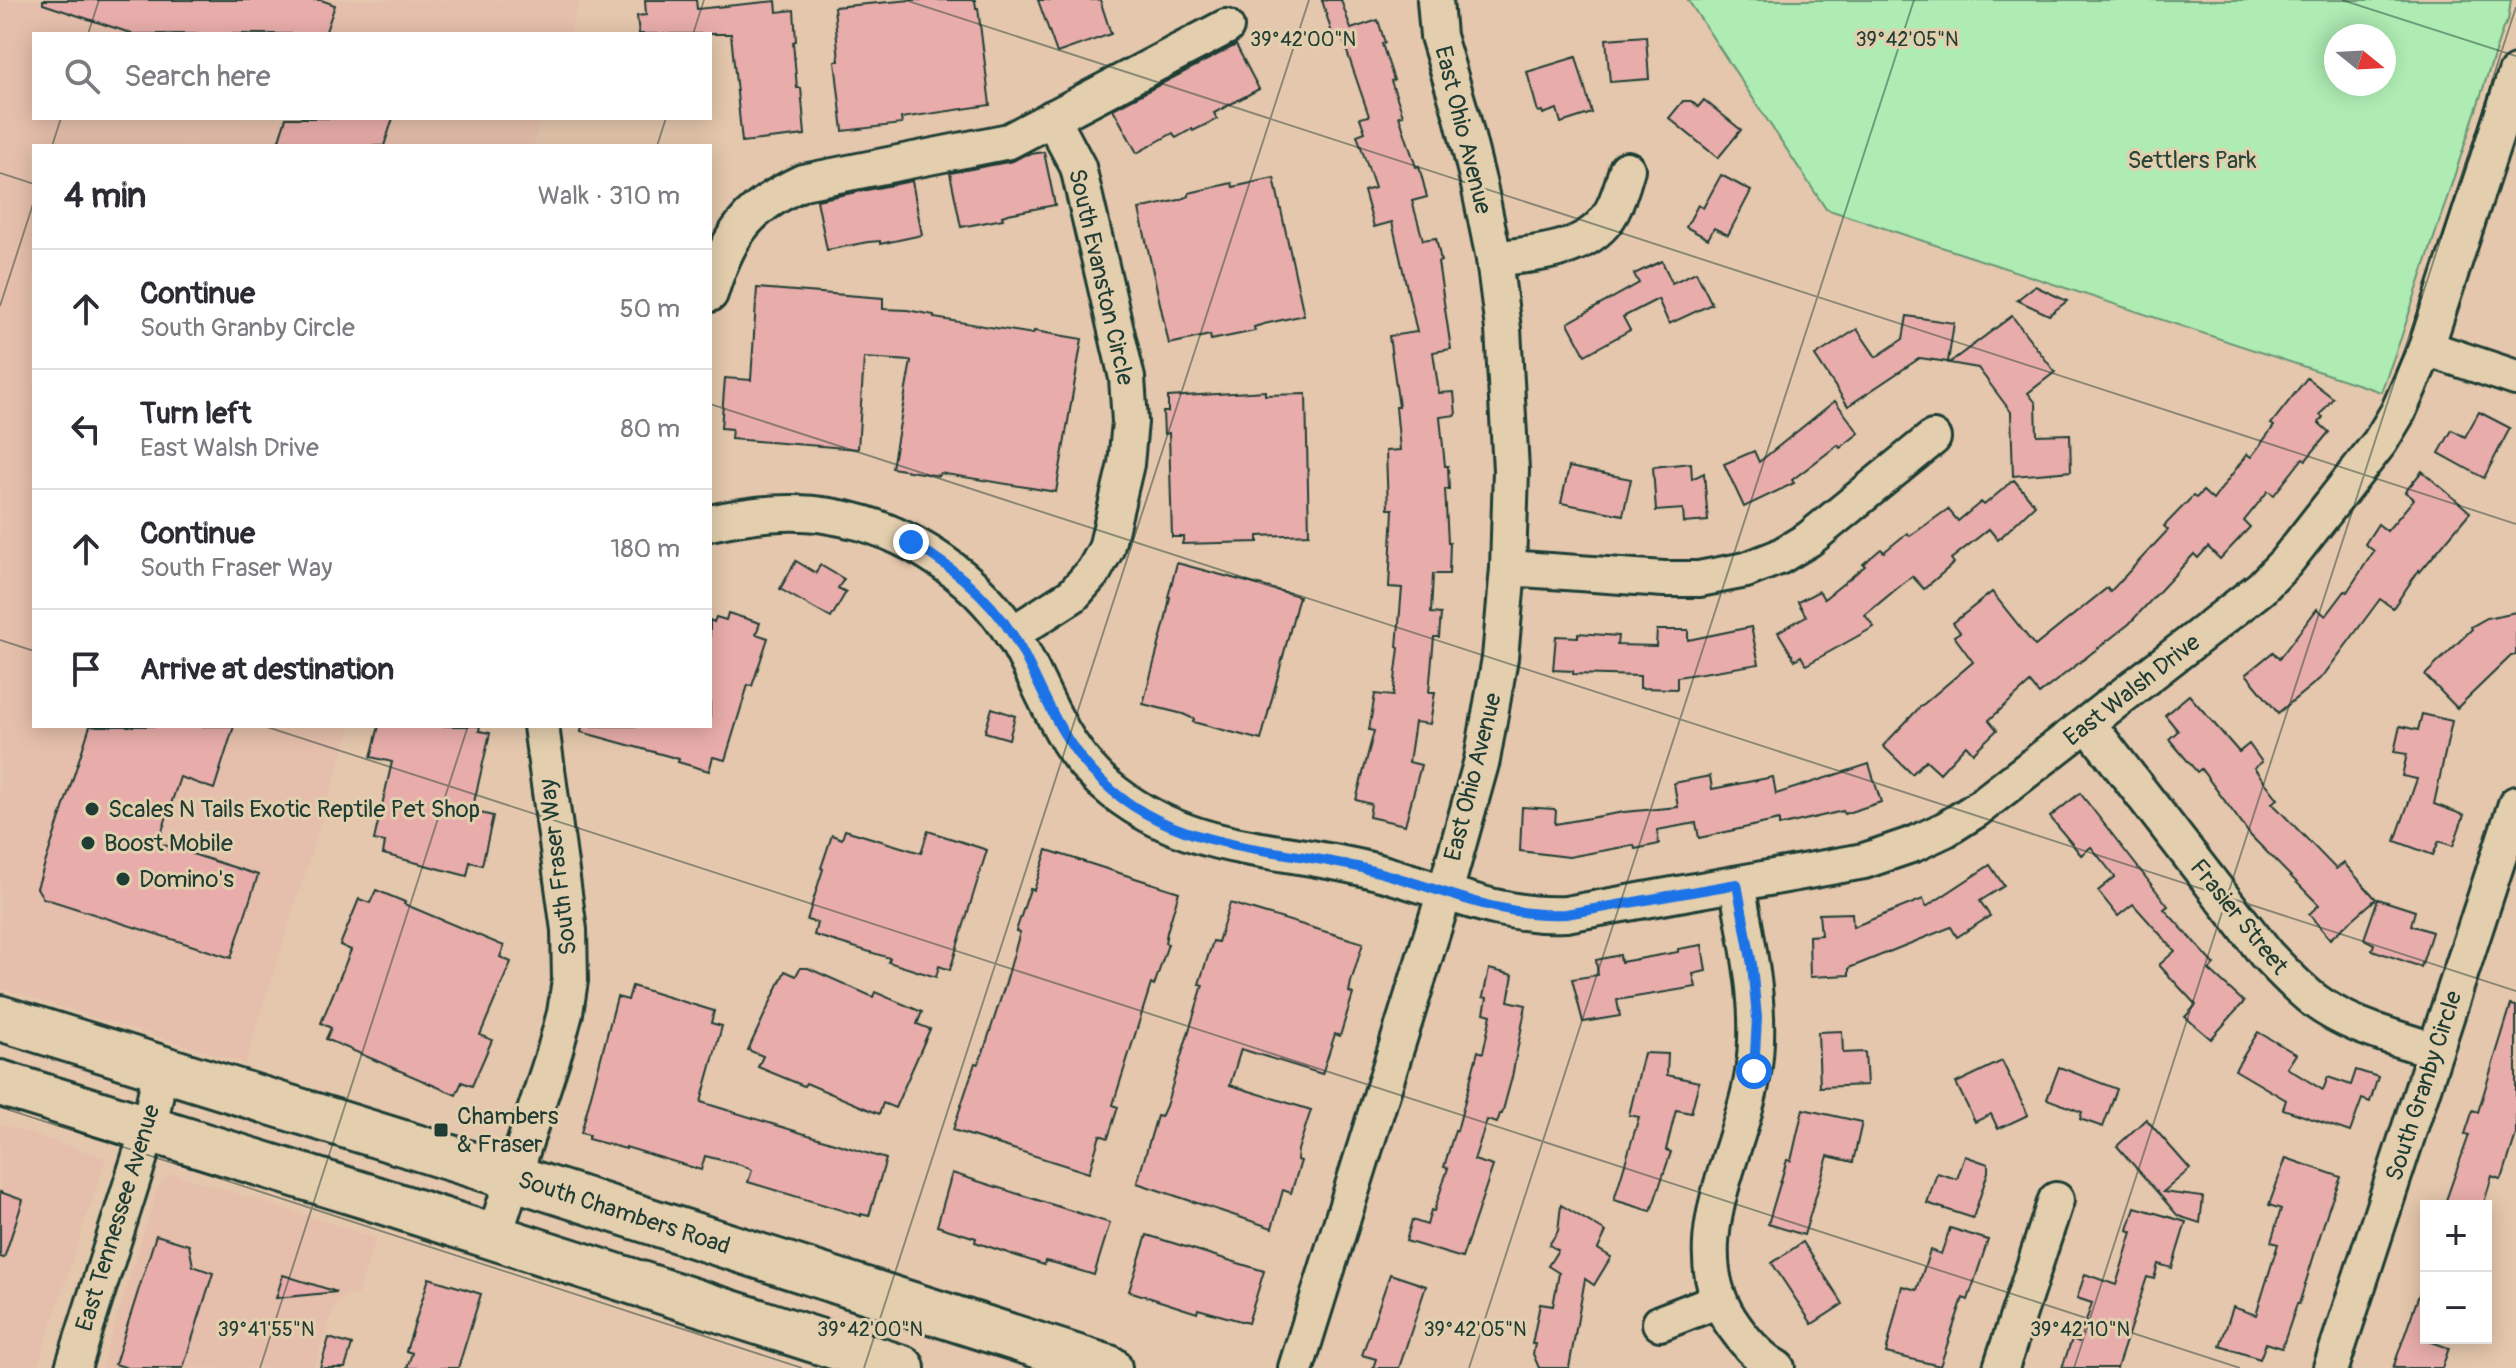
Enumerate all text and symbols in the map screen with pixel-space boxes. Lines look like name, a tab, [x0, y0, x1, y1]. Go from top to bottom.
north arrow	[2324, 24, 2396, 96]
text: 39°42'00"N	[1250, 27, 1356, 52]
text: 39°42'05"N	[1855, 27, 1959, 52]
search box	[32, 32, 712, 120]
street label: East Ohio Avenue	[1428, 43, 1498, 217]
icon: search	[60, 54, 104, 98]
text: Search here	[124, 58, 271, 95]
park label: Settlers Park	[2127, 146, 2257, 175]
street label: South Evanston Circle	[1062, 166, 1140, 388]
text: 4 min	[64, 175, 146, 218]
text: Walk · 310 m	[538, 180, 680, 212]
text: Continue	[140, 275, 255, 312]
icon: ahead	[64, 287, 108, 331]
text: 50 m	[619, 293, 680, 325]
text: South Granby Circle	[140, 312, 355, 344]
text: Turn left	[140, 395, 251, 432]
icon: left	[64, 407, 108, 451]
text: 80 m	[620, 413, 680, 445]
text: East Walsh Drive	[140, 432, 319, 464]
text: Continue	[140, 515, 255, 552]
route end	[893, 524, 929, 560]
icon: ahead	[64, 527, 108, 571]
text: 180 m	[610, 533, 680, 565]
text: South Fraser Way	[140, 552, 332, 584]
street label: East Walsh Drive	[2058, 628, 2206, 752]
icon: arrive	[64, 647, 108, 691]
text: Arrive at destination	[140, 651, 394, 688]
street label: East Ohio Avenue	[1438, 690, 1508, 864]
street label: South Fraser Way	[533, 777, 583, 957]
place label: Scales N Tails Exotic Reptile Pet Shop	[108, 795, 480, 824]
marker: Scales N Tails Exotic Reptile Pet Shop	[83, 800, 101, 818]
place label: Boost Mobile	[104, 829, 233, 858]
marker: Boost Mobile	[79, 834, 97, 852]
street label: Frasier Street	[2184, 854, 2294, 981]
place label: Domino's	[139, 865, 234, 894]
marker: Domino's	[114, 870, 132, 888]
street label: South Granby Circle	[2380, 987, 2468, 1185]
route start	[1736, 1053, 1772, 1089]
street label: East Tennessee Avenue	[70, 1101, 166, 1335]
place label: Chambers & Fraser	[457, 1102, 559, 1159]
marker: Chambers & Fraser	[432, 1121, 450, 1139]
street label: South Chambers Road	[514, 1165, 734, 1261]
map controls	[2420, 1200, 2492, 1344]
button: +	[2420, 1200, 2492, 1272]
button: −	[2420, 1272, 2492, 1344]
text: 39°41'55"N	[218, 1317, 314, 1342]
text: 39°42'00"N	[817, 1317, 923, 1342]
text: 39°42'05"N	[1423, 1317, 1527, 1342]
text: 39°42'10"N	[2030, 1317, 2130, 1342]

